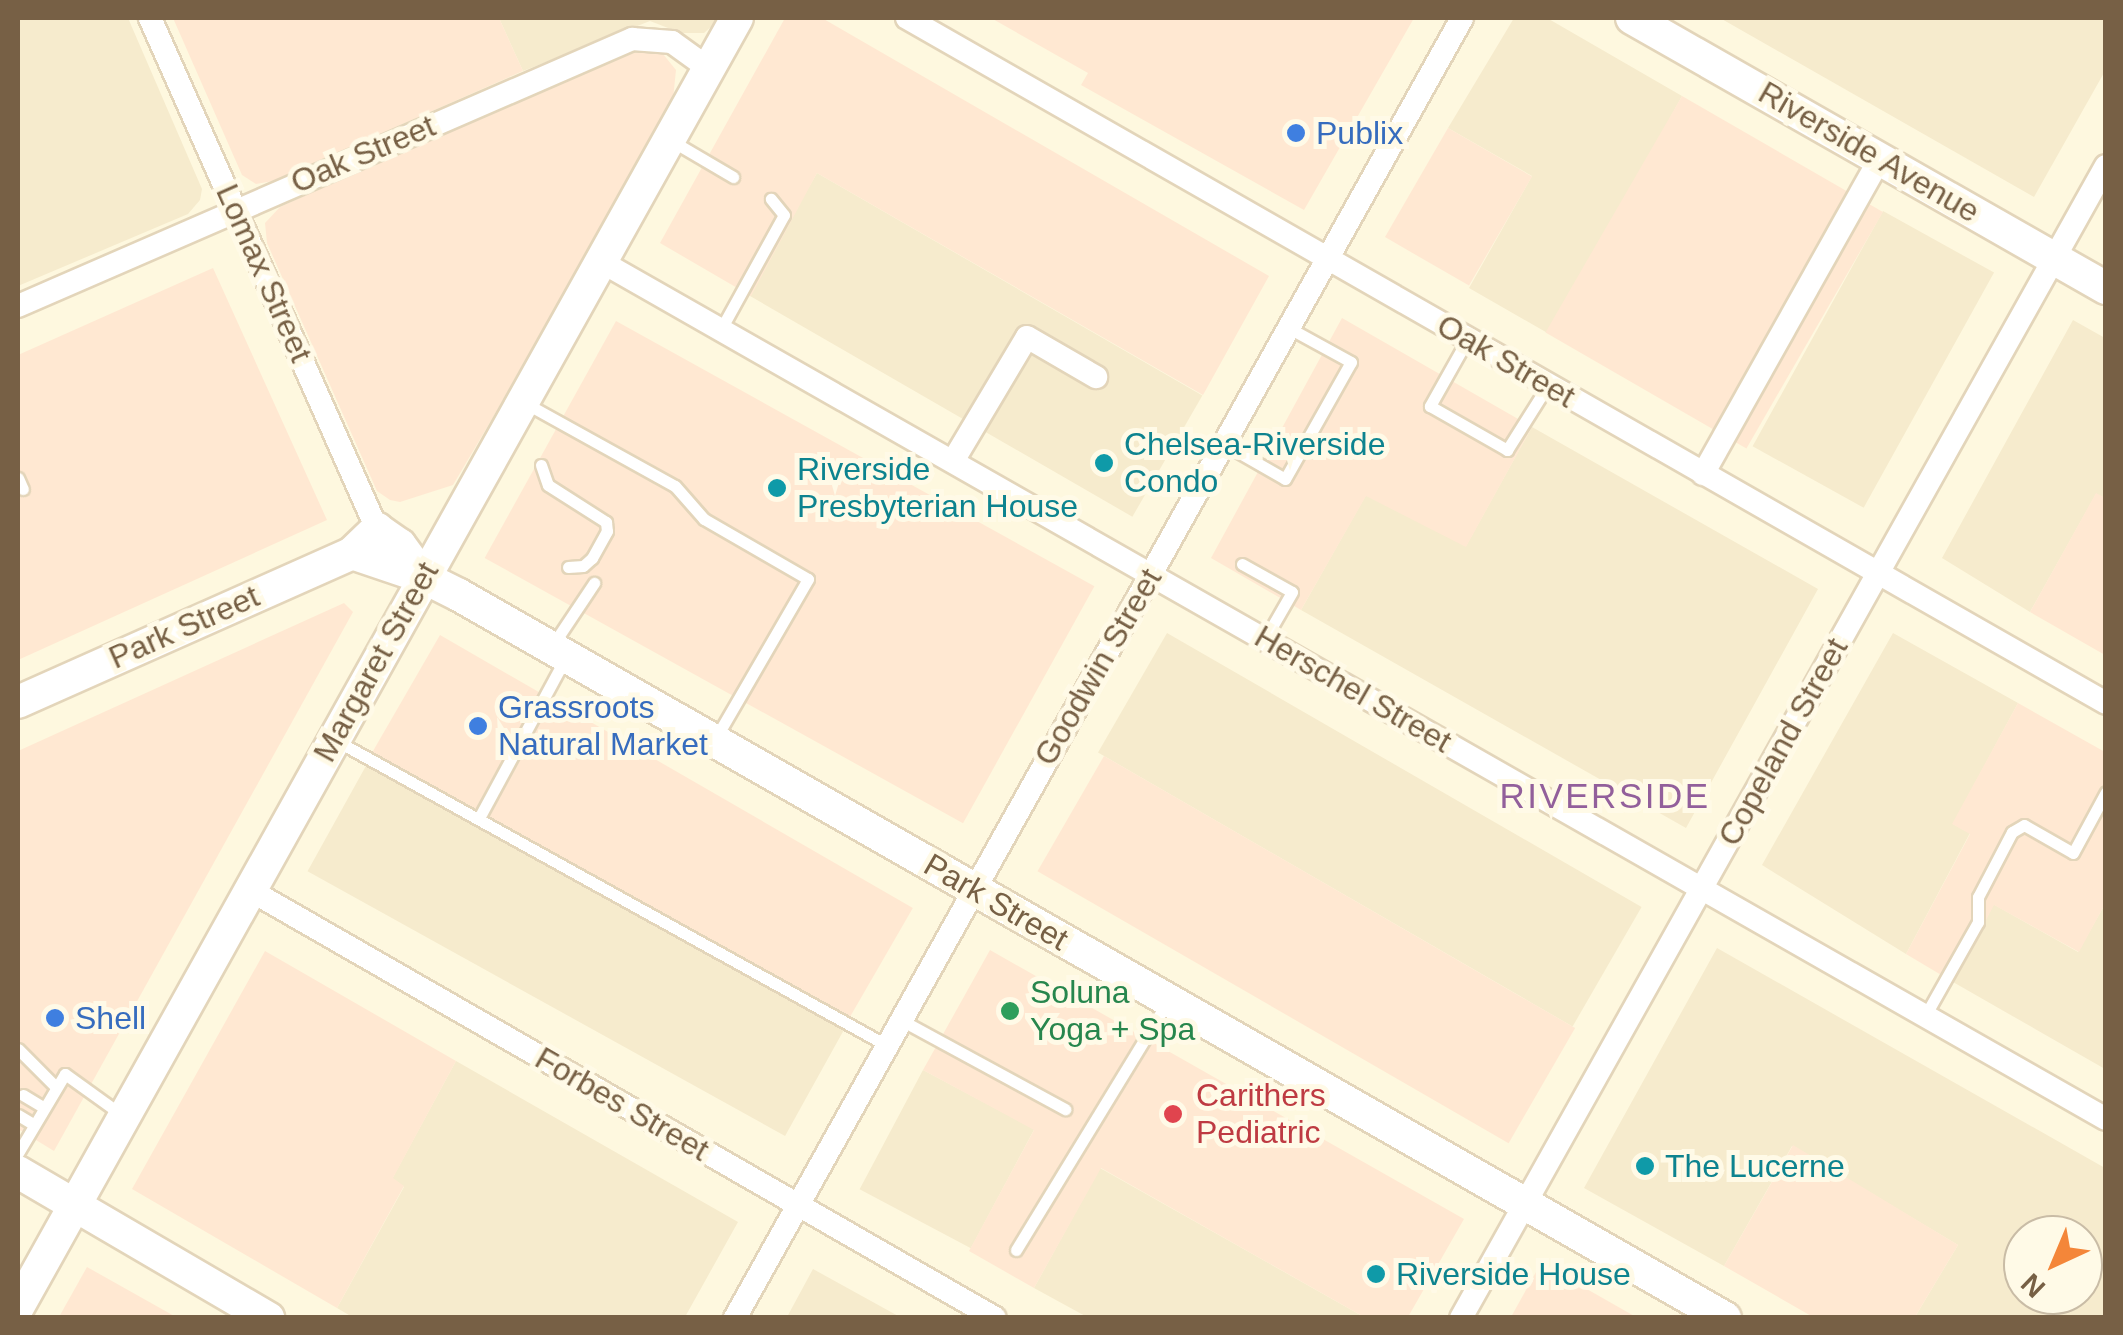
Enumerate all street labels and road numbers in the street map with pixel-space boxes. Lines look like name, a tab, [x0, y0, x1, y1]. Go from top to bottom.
street label: Riverside Avenue	[1751, 73, 1987, 231]
street label: Oak Street	[285, 106, 441, 202]
street label: Lomax Street	[208, 178, 320, 368]
street label: Oak Street	[1430, 306, 1582, 416]
street label: Margaret Street	[305, 555, 447, 769]
street label: Goodwin Street	[1026, 562, 1170, 772]
street label: Park Street	[103, 577, 265, 677]
street label: Herschel Street	[1248, 617, 1458, 761]
street label: Copeland Street	[1710, 632, 1856, 852]
street label: Park Street	[917, 845, 1075, 959]
street label: Forbes Street	[528, 1039, 716, 1169]

